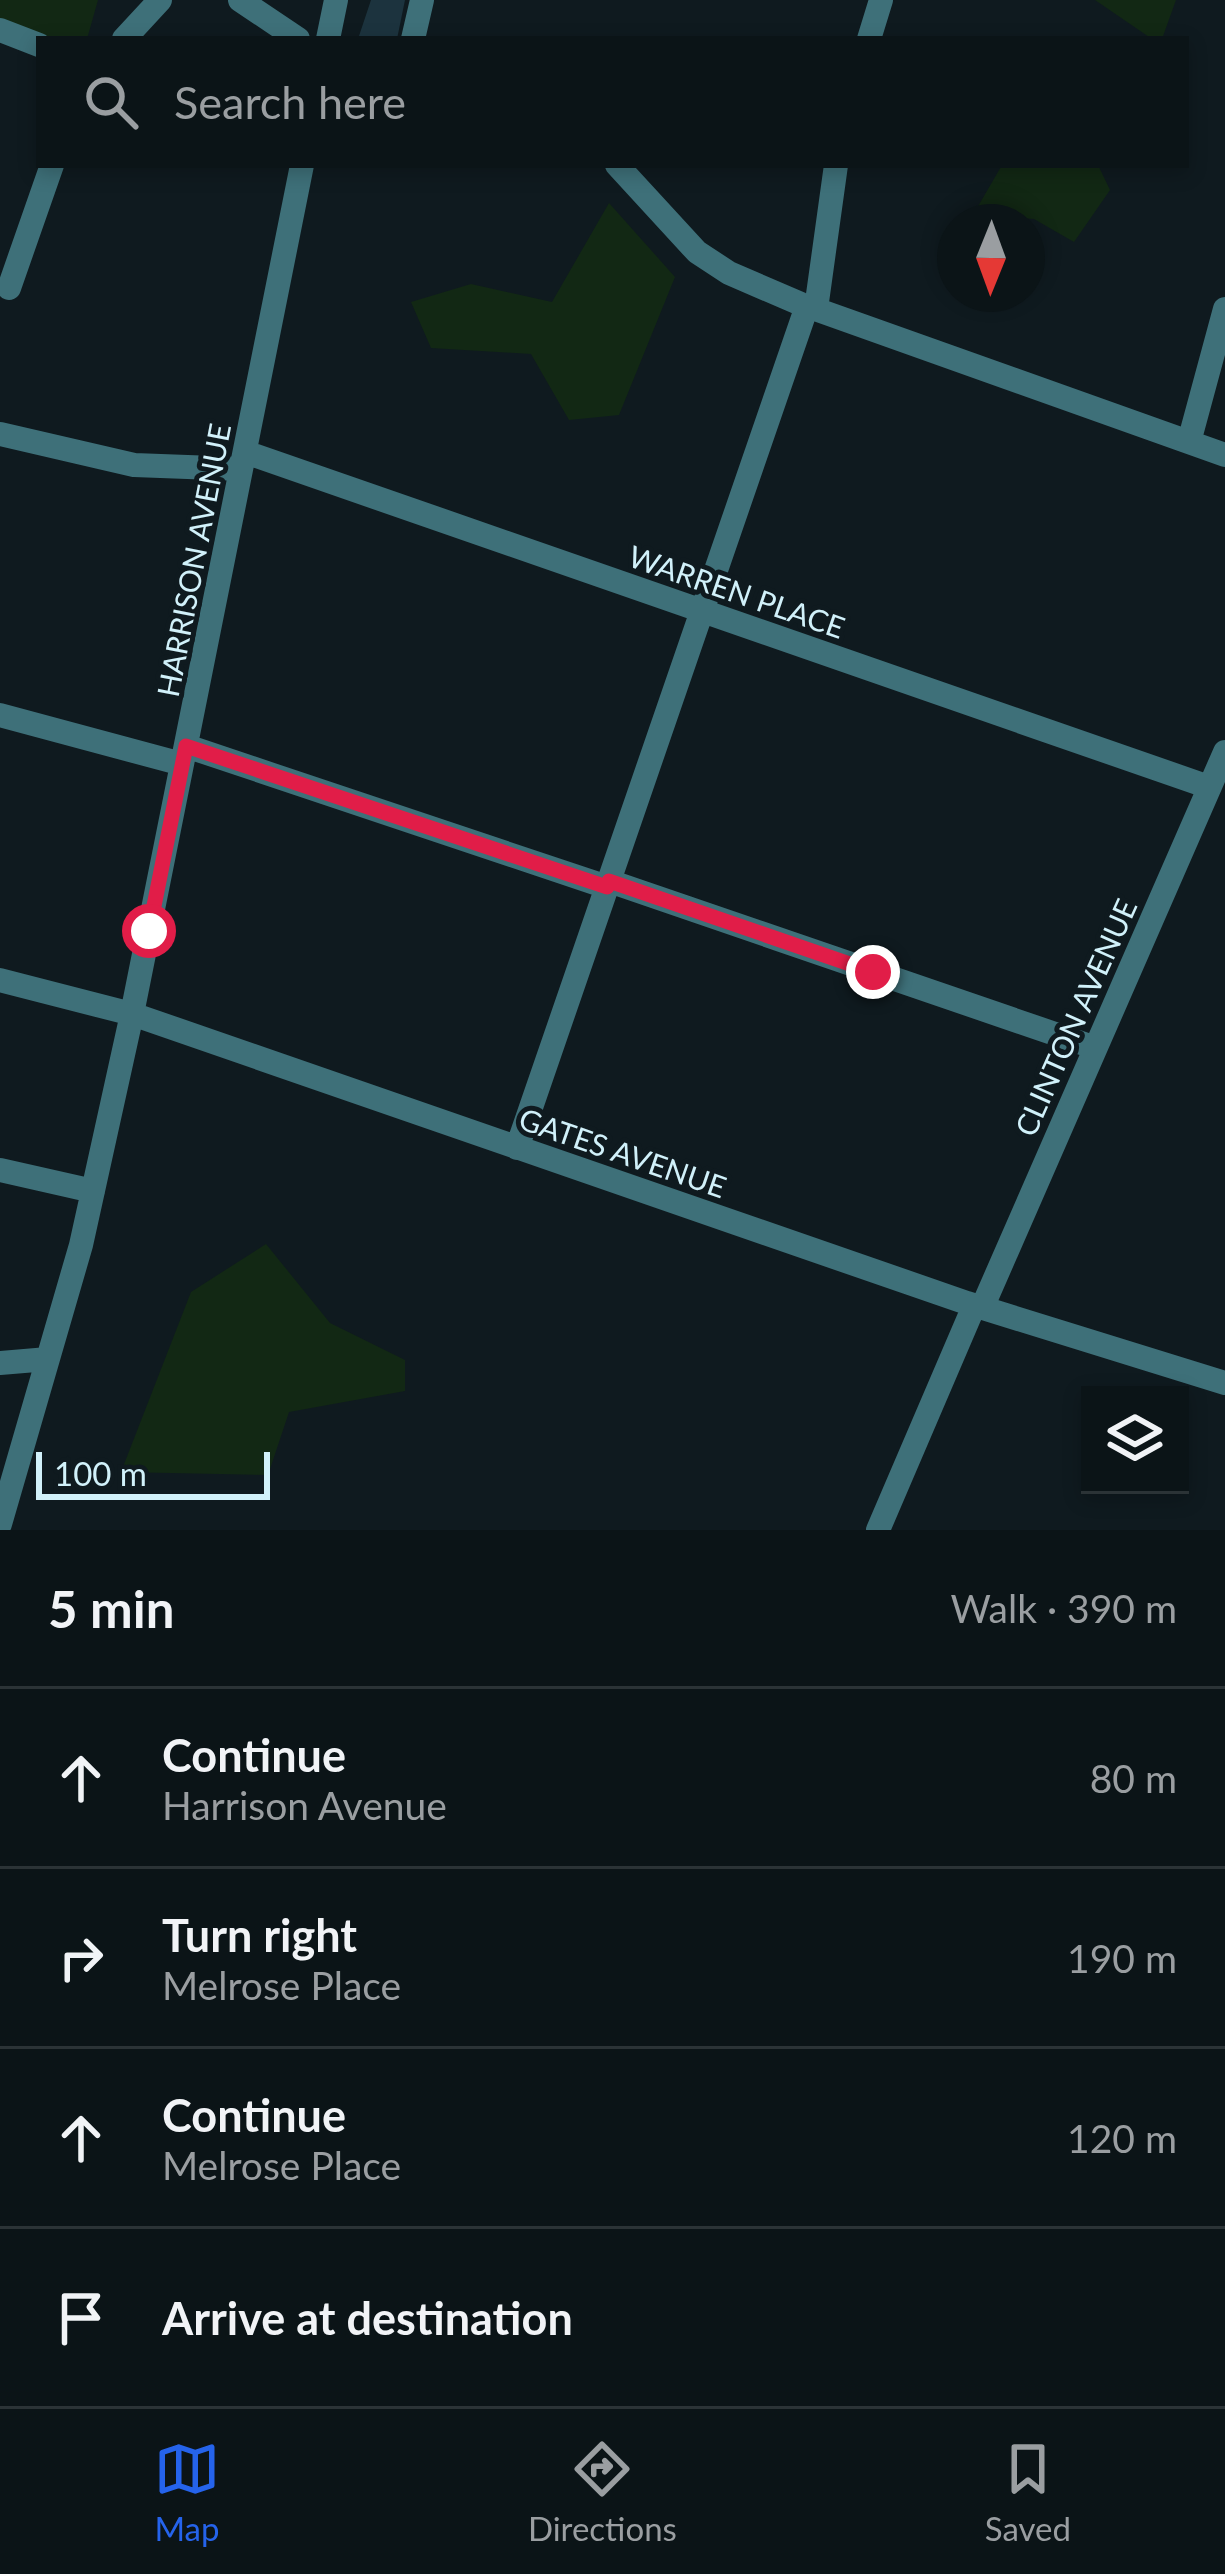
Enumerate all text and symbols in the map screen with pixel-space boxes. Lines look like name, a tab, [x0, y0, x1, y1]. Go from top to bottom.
search box	[36, 36, 1189, 168]
icon: search	[78, 69, 144, 135]
text: Search here	[174, 75, 406, 129]
north arrow	[937, 204, 1045, 312]
street label: HARRISON AVENUE	[149, 420, 237, 700]
street label: WARREN PLACE	[624, 537, 850, 645]
street label: CLINTON AVENUE	[1007, 893, 1143, 1141]
route start	[122, 904, 176, 958]
route end	[846, 945, 900, 999]
street label: GATES AVENUE	[515, 1100, 731, 1204]
map controls	[1081, 1386, 1189, 1494]
button: layers	[1081, 1386, 1189, 1494]
scale bar	[36, 1446, 270, 1499]
text: 100 m	[54, 1453, 147, 1493]
text: 5 min	[48, 1578, 174, 1639]
text: Walk · 390 m	[950, 1585, 1177, 1631]
text: Continue	[162, 1728, 346, 1782]
icon: ahead	[48, 1745, 114, 1811]
text: 80 m	[1090, 1755, 1177, 1801]
text: Harrison Avenue	[162, 1782, 447, 1828]
text: Turn right	[162, 1908, 357, 1962]
icon: right	[48, 1925, 114, 1991]
text: 190 m	[1067, 1935, 1177, 1981]
text: Melrose Place	[162, 1962, 401, 2008]
text: Continue	[162, 2088, 346, 2142]
icon: ahead	[48, 2105, 114, 2171]
text: 120 m	[1067, 2115, 1177, 2161]
text: Melrose Place	[162, 2142, 401, 2188]
icon: arrive	[48, 2285, 114, 2351]
text: Arrive at destination	[162, 2291, 573, 2345]
tab: Map	[154, 2436, 220, 2548]
tab: Directions	[528, 2436, 677, 2548]
tab: Saved	[985, 2436, 1071, 2548]

